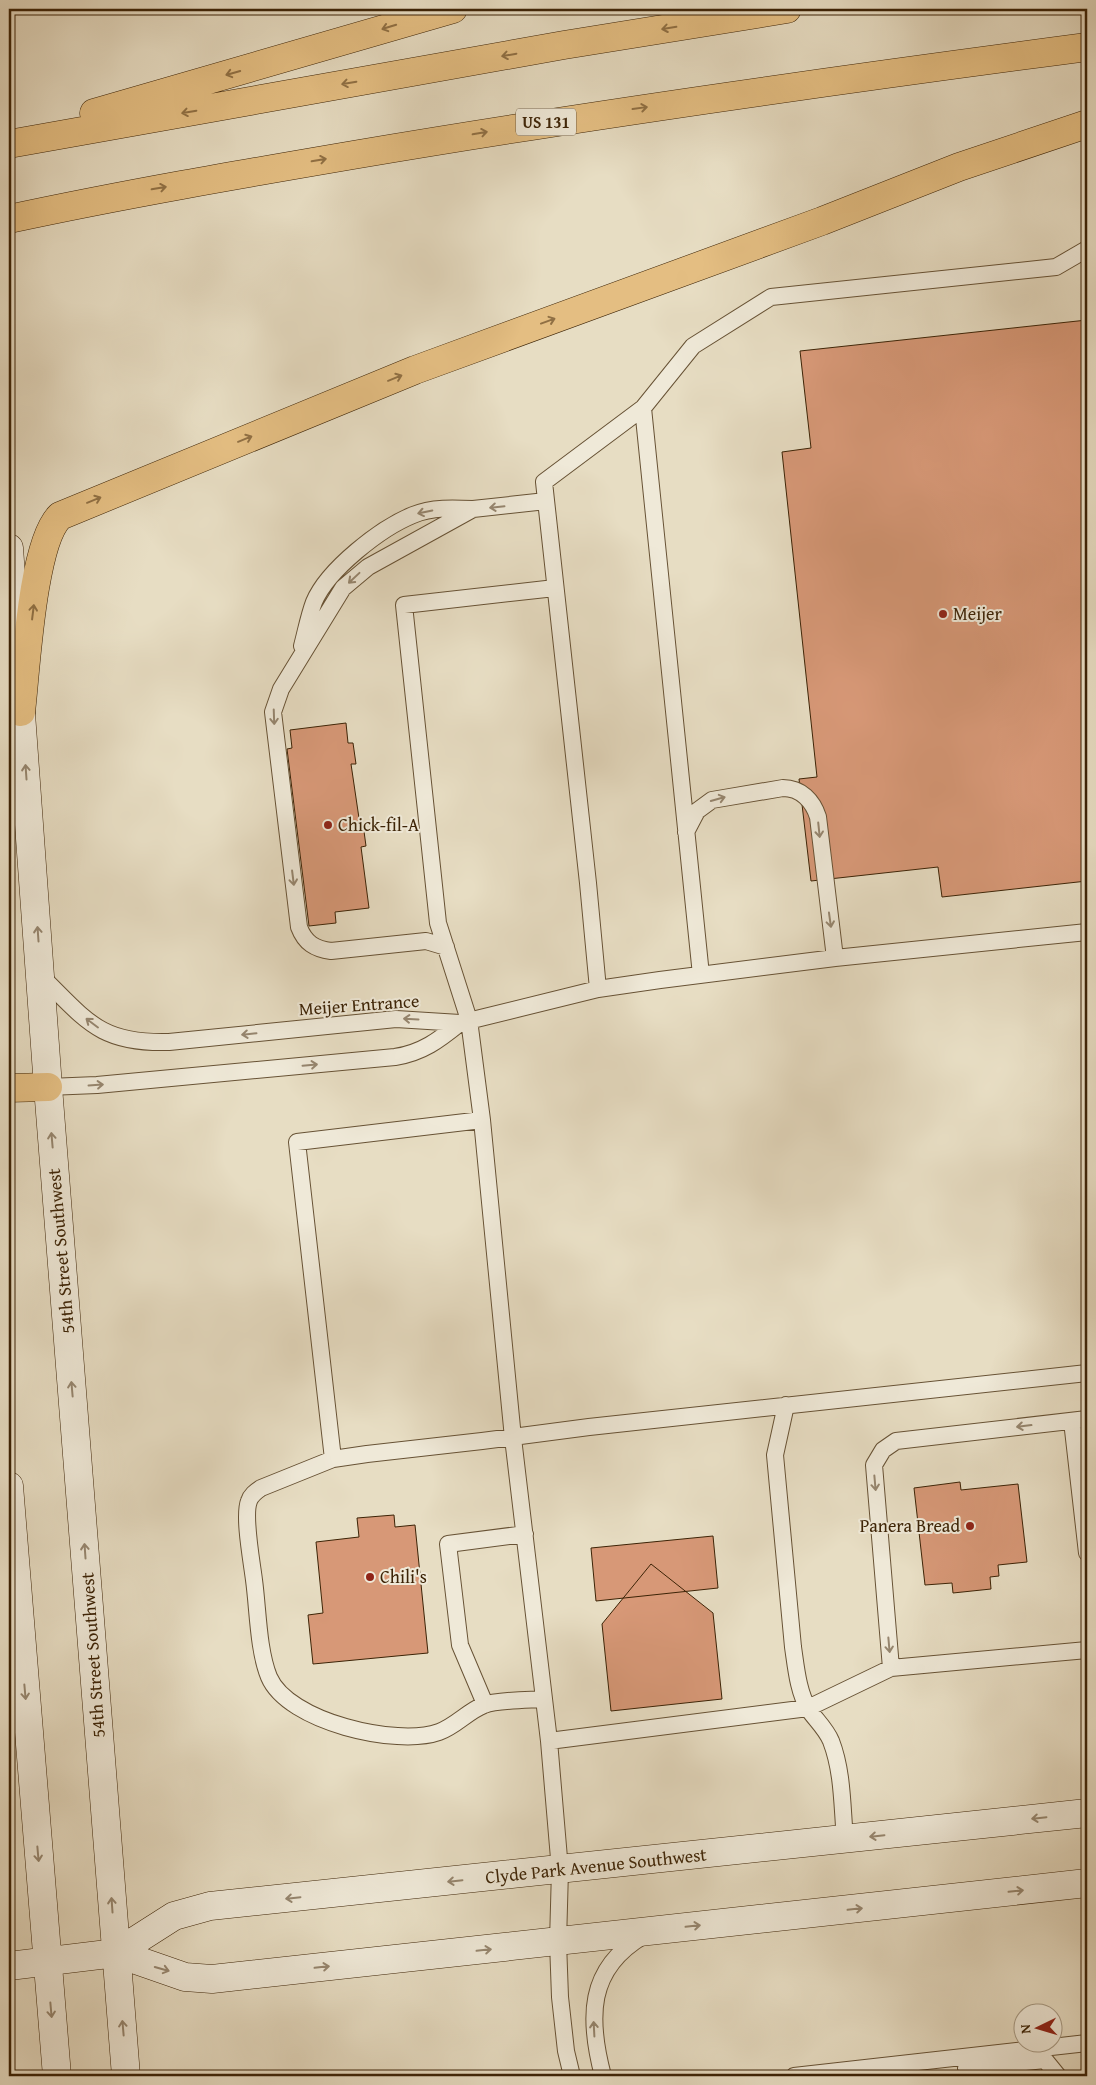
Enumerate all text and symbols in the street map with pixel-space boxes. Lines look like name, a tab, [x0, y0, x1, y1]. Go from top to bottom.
one-way arrow	[381, 23, 397, 33]
one-way arrow	[662, 23, 678, 33]
one-way arrow	[501, 50, 517, 60]
one-way arrow	[225, 68, 241, 78]
one-way arrow	[341, 79, 357, 89]
one-way arrow	[632, 103, 648, 113]
one-way arrow	[182, 107, 198, 117]
road number: US 131	[516, 108, 576, 136]
one-way arrow	[471, 128, 487, 138]
one-way arrow	[311, 155, 327, 165]
one-way arrow	[151, 182, 167, 192]
one-way arrow	[539, 316, 555, 325]
one-way arrow	[387, 373, 402, 382]
one-way arrow	[237, 434, 252, 443]
one-way arrow	[86, 495, 101, 505]
one-way arrow	[490, 502, 506, 512]
one-way arrow	[418, 508, 434, 518]
one-way arrow	[347, 572, 360, 584]
place label: Meijer	[953, 600, 1003, 627]
one-way arrow	[28, 604, 38, 620]
marker: Meijer	[937, 608, 949, 620]
one-way arrow	[270, 709, 279, 725]
one-way arrow	[21, 764, 30, 780]
one-way arrow	[710, 793, 726, 803]
place label: Chick-fil-A	[338, 811, 419, 838]
marker: Chick-fil-A	[322, 819, 334, 831]
one-way arrow	[814, 822, 824, 838]
one-way arrow	[288, 870, 298, 886]
one-way arrow	[825, 912, 835, 928]
one-way arrow	[33, 926, 43, 942]
street label: Meijer Entrance	[298, 987, 420, 1022]
one-way arrow	[403, 1015, 419, 1024]
one-way arrow	[86, 1018, 99, 1029]
one-way arrow	[242, 1029, 258, 1039]
one-way arrow	[302, 1060, 318, 1070]
one-way arrow	[88, 1081, 104, 1090]
one-way arrow	[47, 1132, 57, 1148]
street label: 54th Street Southwest	[40, 1167, 81, 1335]
one-way arrow	[67, 1381, 77, 1397]
one-way arrow	[1016, 1421, 1032, 1431]
one-way arrow	[871, 1474, 880, 1490]
place label: Panera Bread	[860, 1512, 960, 1539]
marker: Panera Bread	[964, 1520, 976, 1532]
one-way arrow	[80, 1543, 89, 1559]
place label: Chili's	[380, 1563, 427, 1590]
street label: 54th Street Southwest	[73, 1571, 112, 1739]
marker: Chili's	[364, 1571, 376, 1583]
one-way arrow	[884, 1636, 893, 1652]
one-way arrow	[20, 1683, 30, 1699]
one-way arrow	[1031, 1813, 1047, 1823]
one-way arrow	[870, 1831, 886, 1841]
street label: Clyde Park Avenue Southwest	[484, 1840, 709, 1891]
one-way arrow	[33, 1845, 43, 1861]
one-way arrow	[447, 1876, 463, 1886]
one-way arrow	[1008, 1886, 1024, 1896]
one-way arrow	[285, 1893, 301, 1903]
one-way arrow	[108, 1897, 117, 1913]
one-way arrow	[846, 1904, 862, 1914]
one-way arrow	[685, 1921, 701, 1931]
one-way arrow	[475, 1945, 491, 1955]
one-way arrow	[314, 1962, 330, 1972]
one-way arrow	[153, 1965, 169, 1974]
one-way arrow	[46, 2002, 56, 2018]
north arrow	[1014, 2002, 1064, 2052]
one-way arrow	[118, 2020, 127, 2036]
one-way arrow	[590, 2021, 599, 2037]
text: N	[1015, 2023, 1035, 2035]

